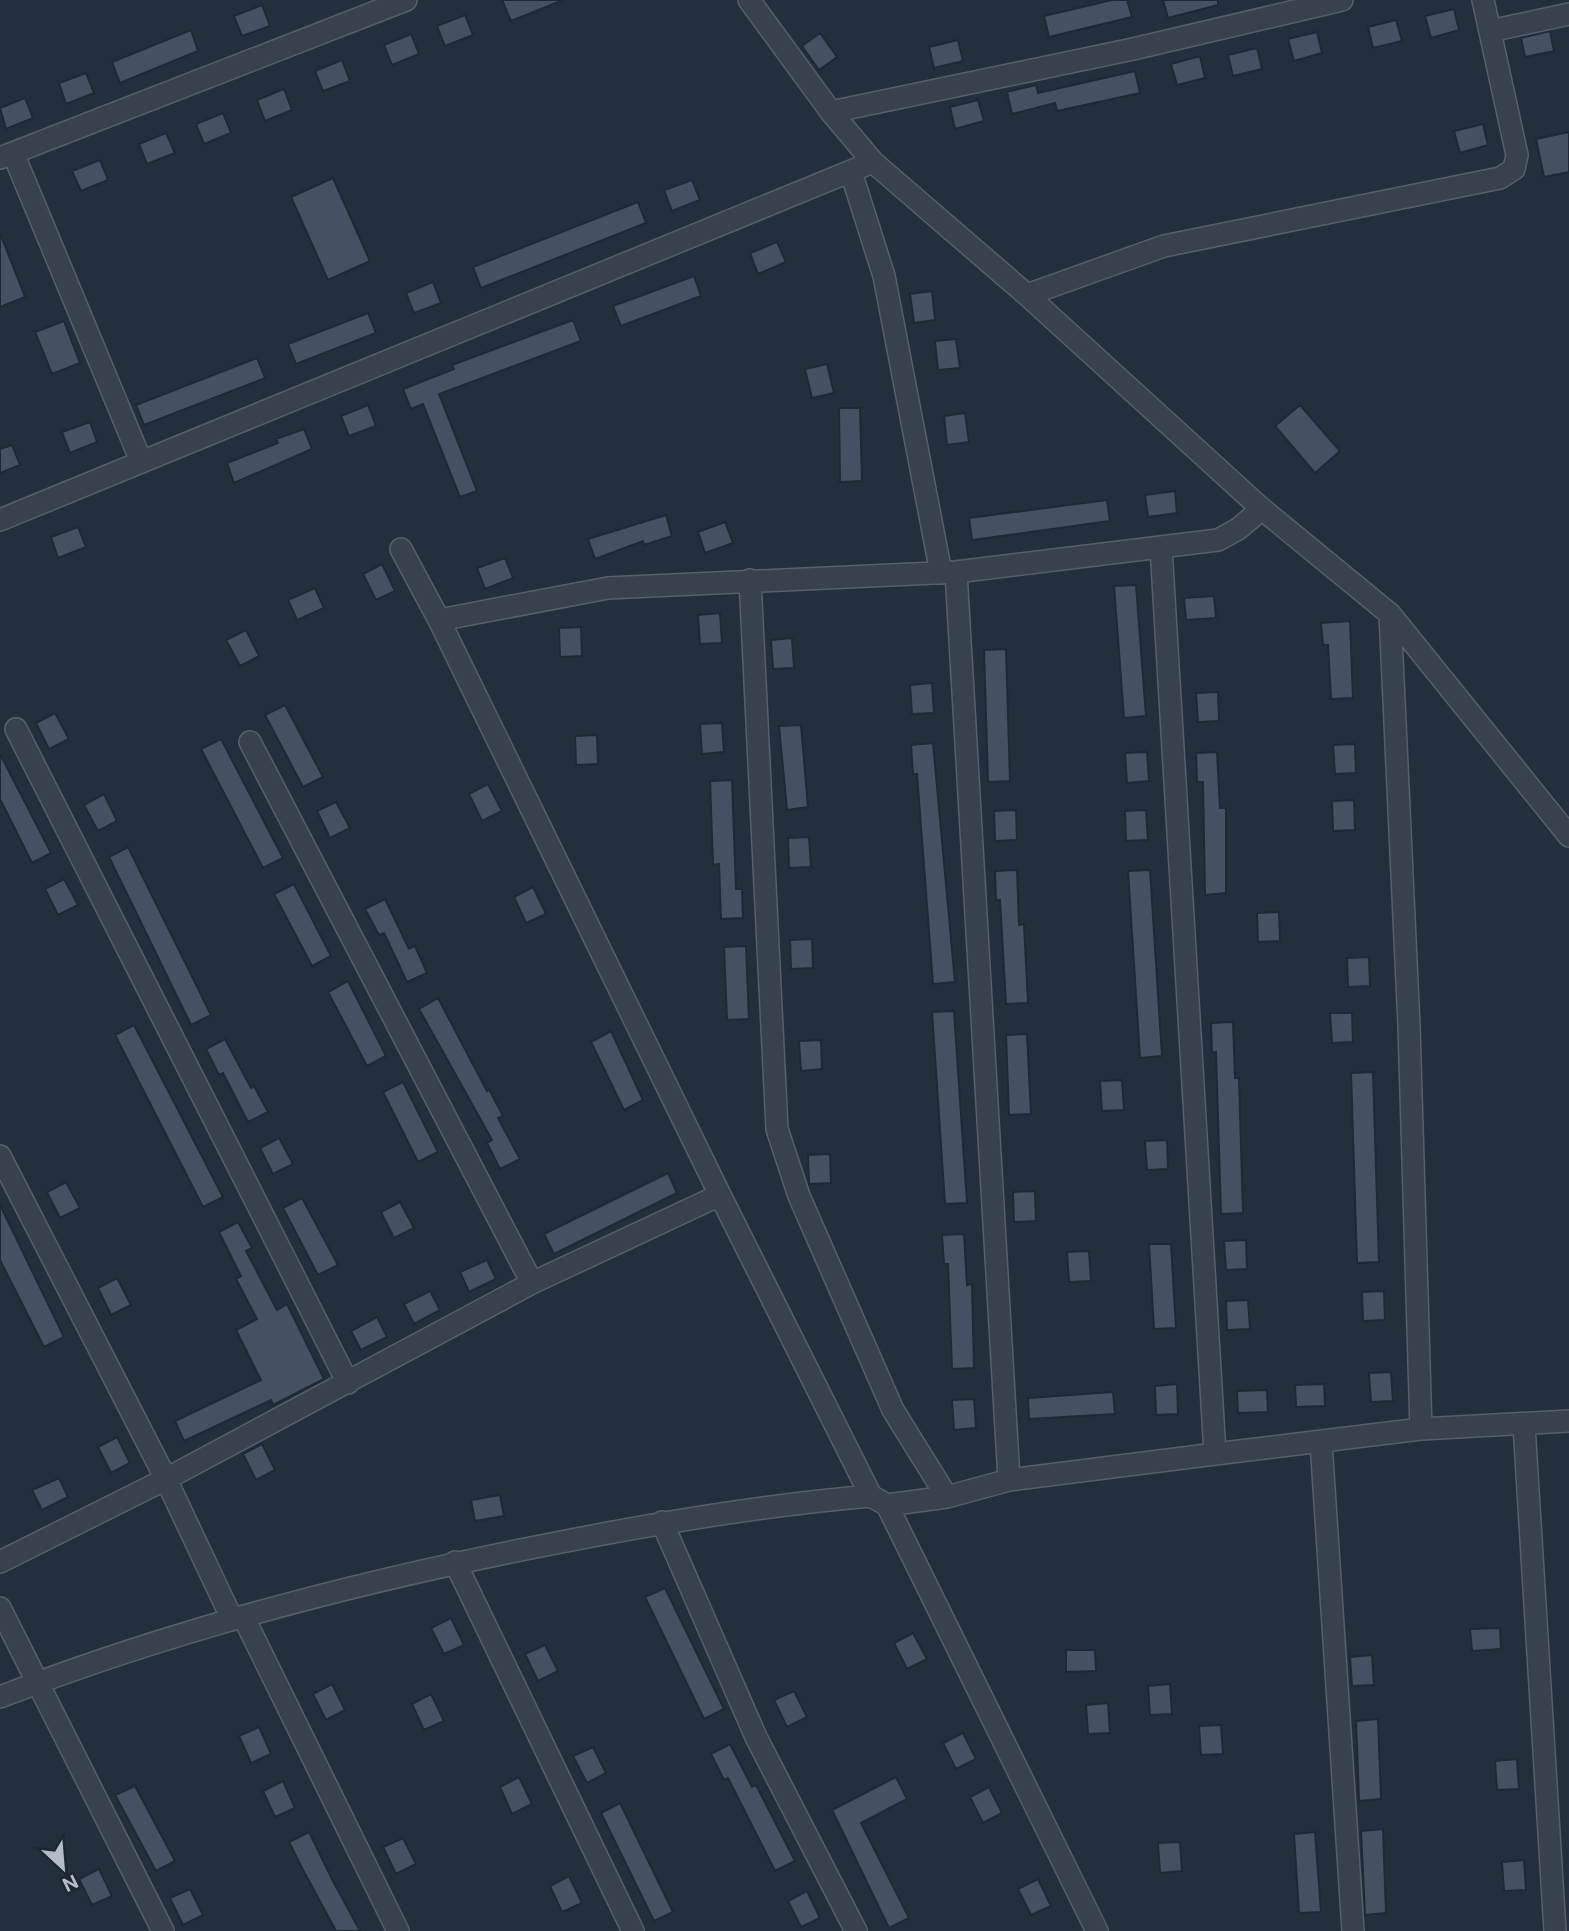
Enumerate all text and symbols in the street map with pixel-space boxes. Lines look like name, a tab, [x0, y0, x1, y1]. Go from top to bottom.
north arrow	[28, 1833, 98, 1903]
text: N	[59, 1870, 82, 1896]

